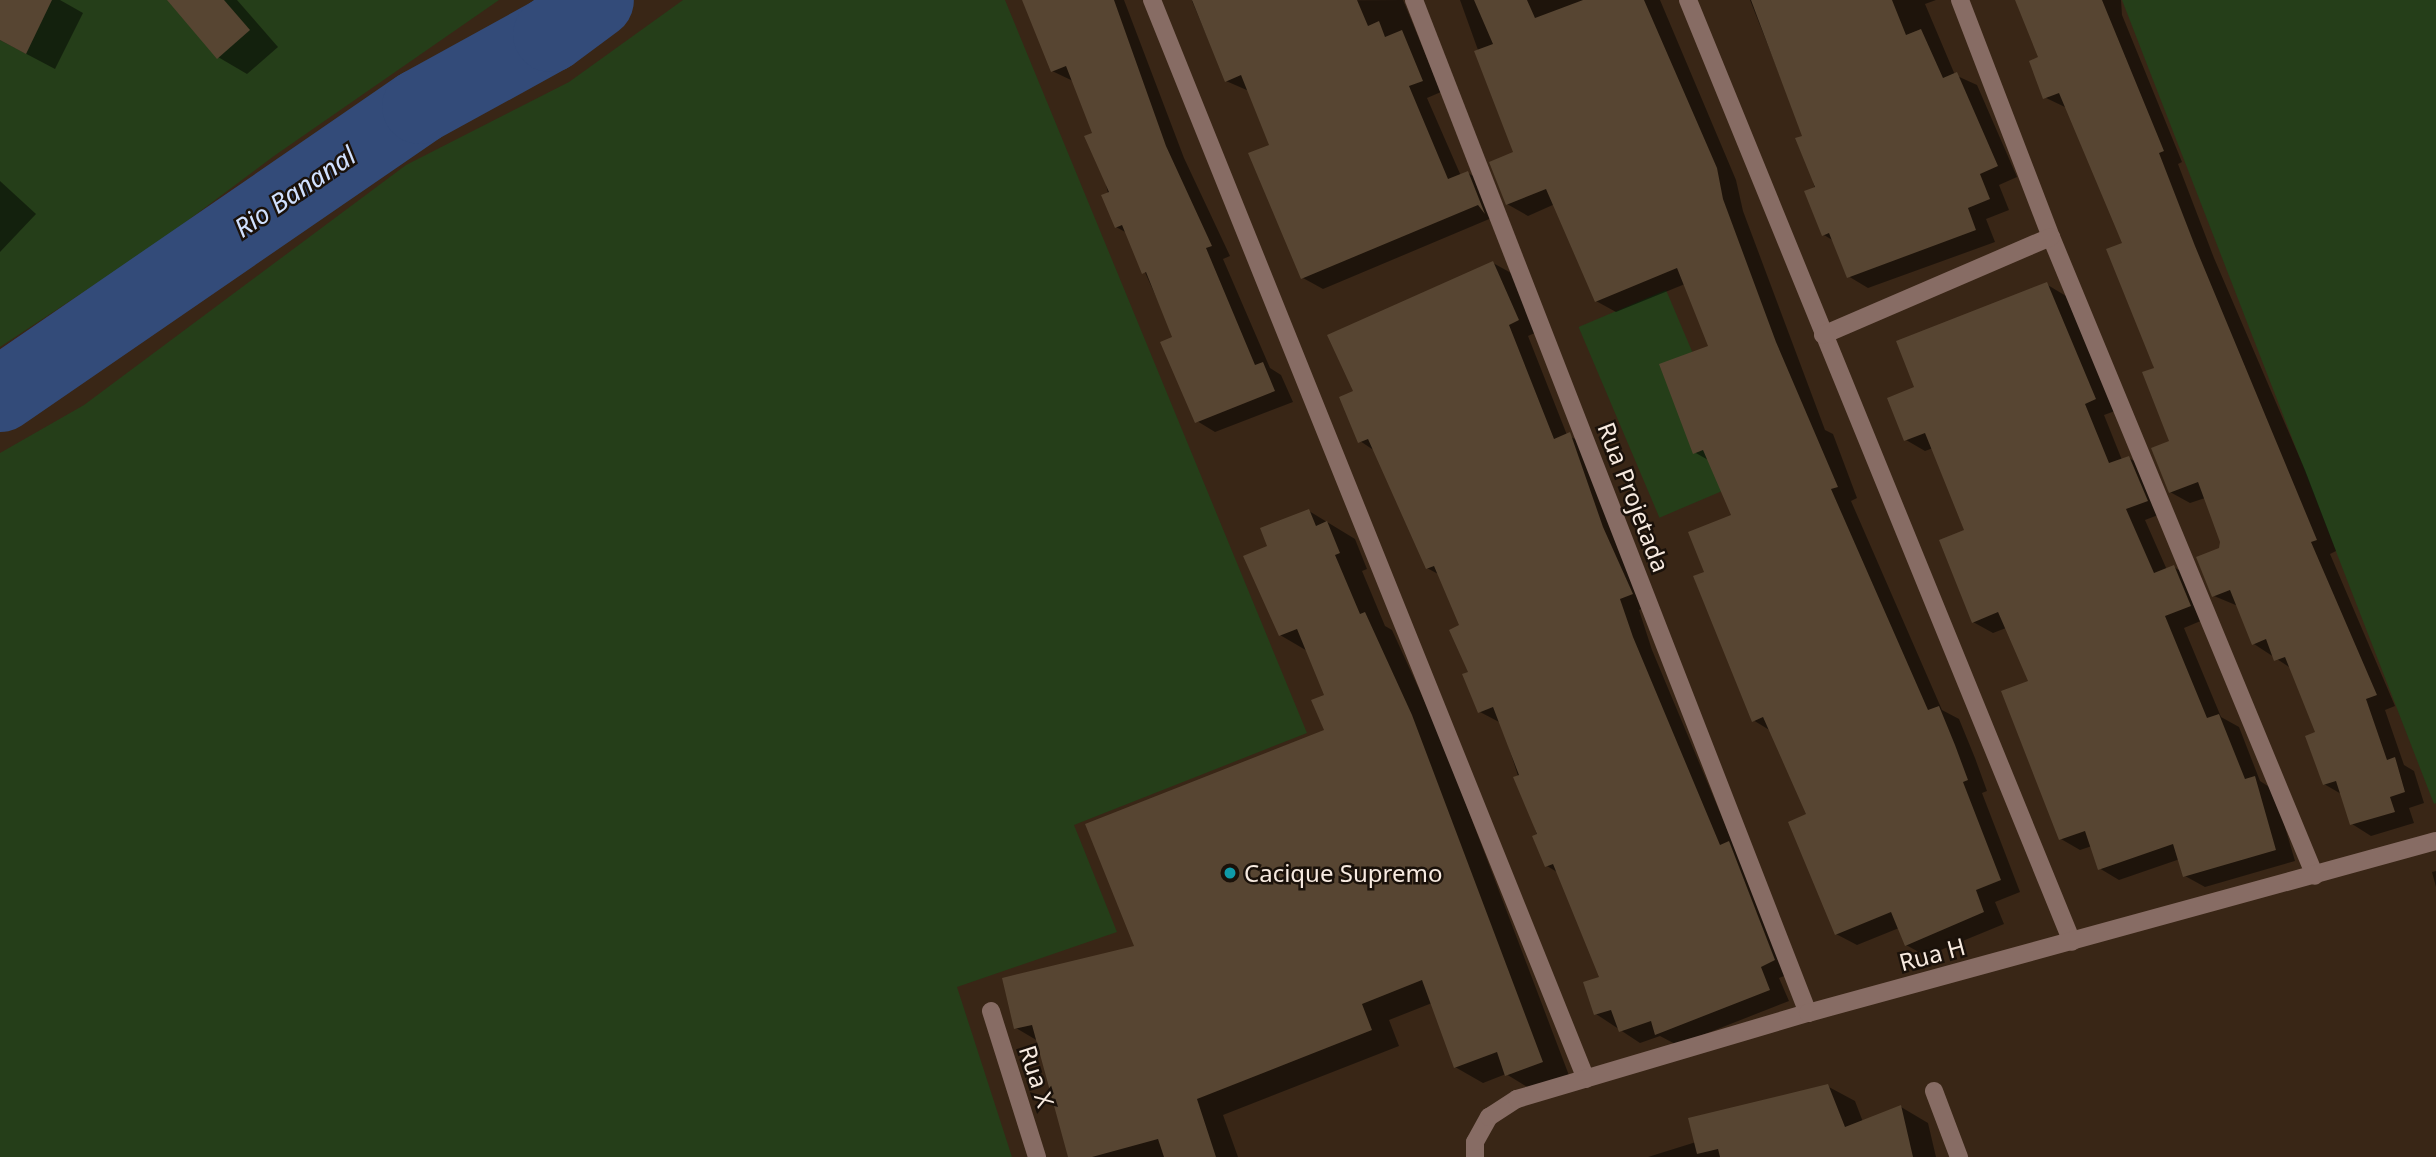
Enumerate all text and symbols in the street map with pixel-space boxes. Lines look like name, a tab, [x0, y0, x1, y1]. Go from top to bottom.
water label: Rio Bananal	[228, 140, 362, 244]
street label: Rua Projetada	[1592, 418, 1676, 576]
place label: Cacique Supremo	[1244, 859, 1442, 887]
marker: Cacique Supremo	[1222, 865, 1238, 881]
street label: Rua H	[1896, 931, 1968, 977]
street label: Rua X	[1013, 1041, 1061, 1111]

